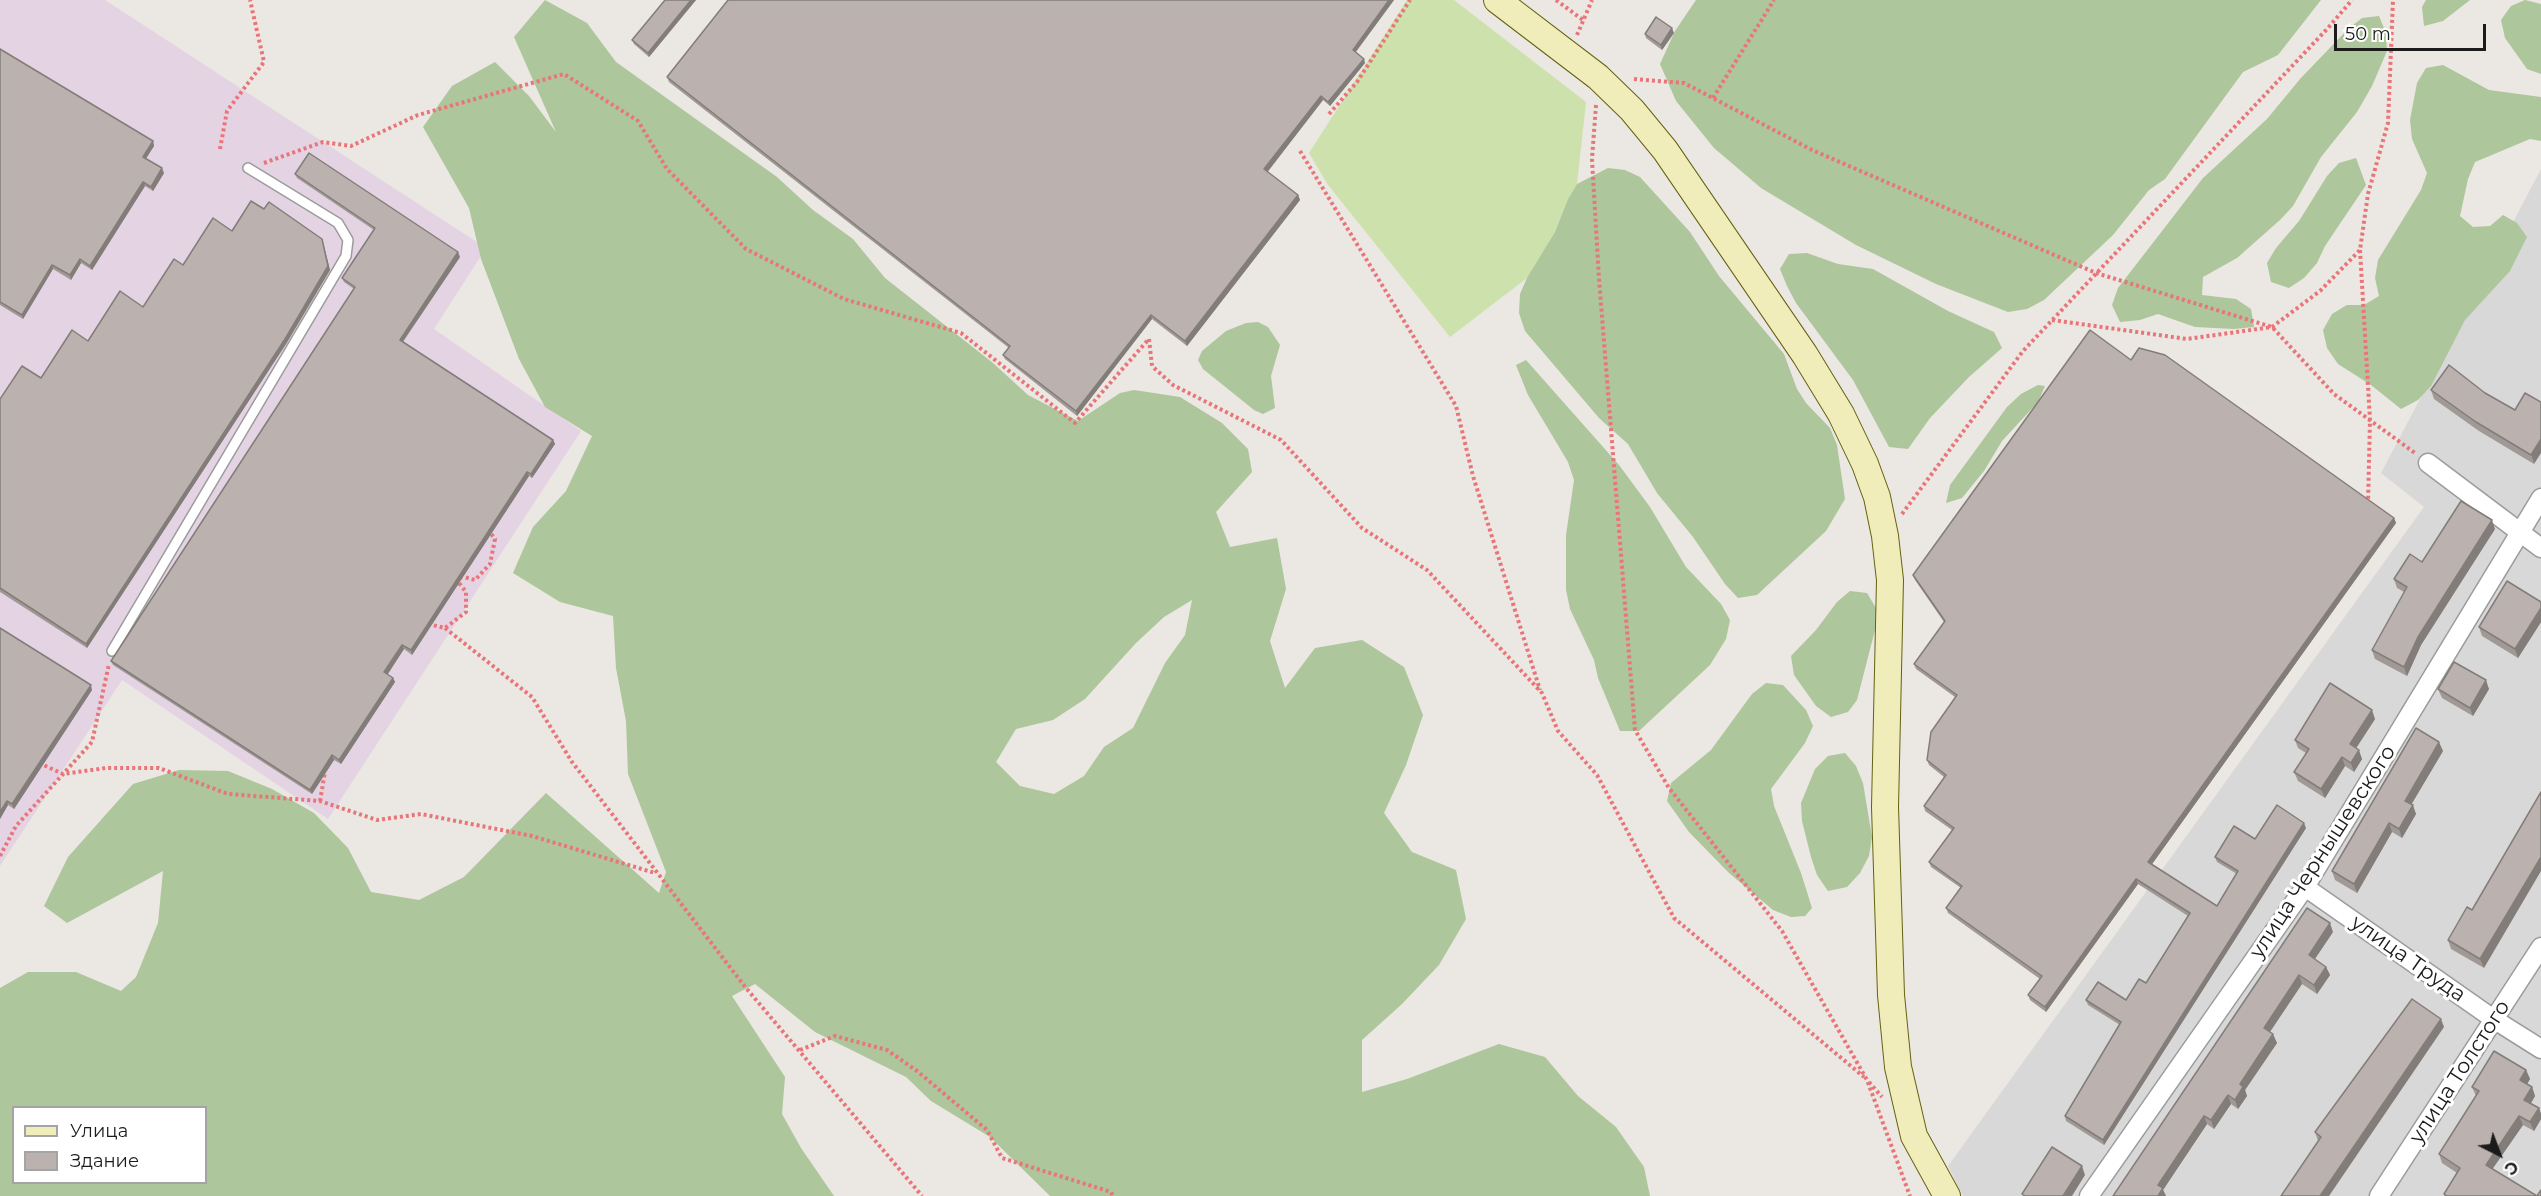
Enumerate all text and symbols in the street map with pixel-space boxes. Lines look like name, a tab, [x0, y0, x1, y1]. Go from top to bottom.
scale bar	[2337, 12, 2488, 50]
text: 50 m	[2345, 23, 2391, 45]
street label: улица Чернышевского	[2245, 741, 2401, 963]
street label: улица Труда	[2346, 910, 2470, 1008]
street label: улица Толстого	[2404, 996, 2516, 1148]
legend	[12, 1106, 207, 1184]
text: Улица	[70, 1120, 128, 1142]
north arrow	[2469, 1124, 2529, 1184]
text: Здание	[70, 1150, 139, 1172]
text: С	[2501, 1157, 2522, 1179]

